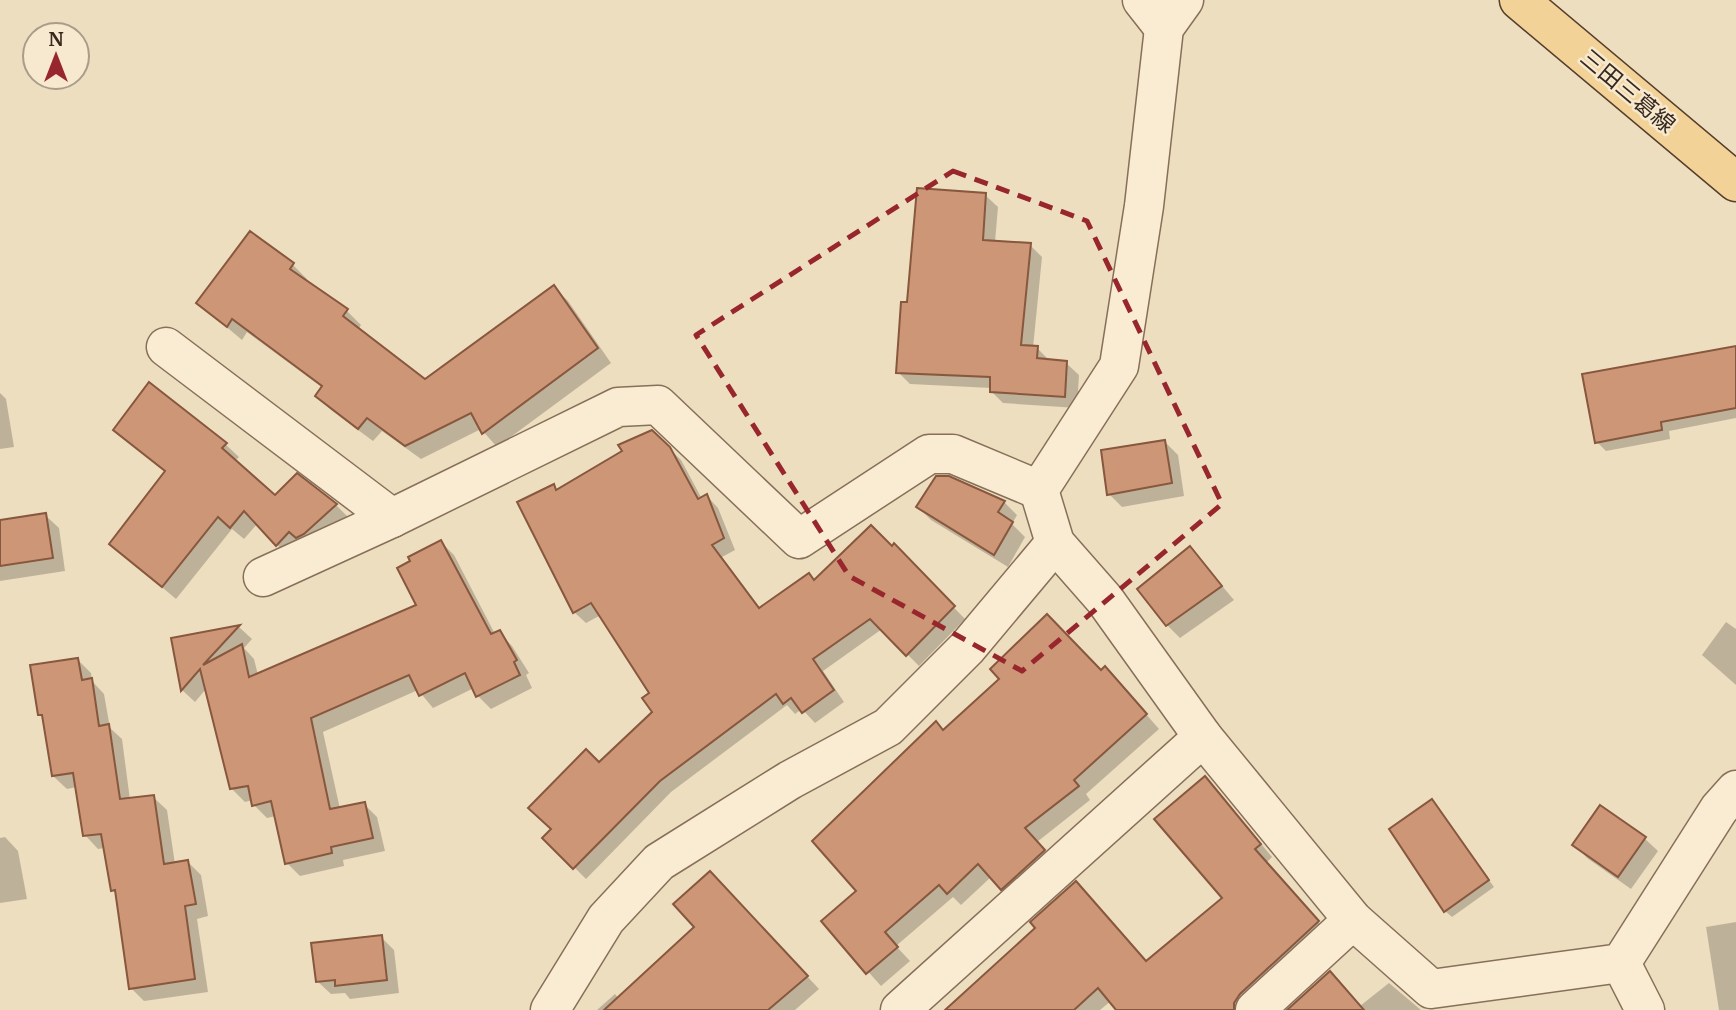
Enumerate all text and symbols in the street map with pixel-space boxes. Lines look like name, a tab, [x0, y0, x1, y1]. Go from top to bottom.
north arrow	[21, 21, 91, 91]
text: N	[48, 27, 64, 51]
street label: 三田三葛線	[1575, 43, 1682, 139]

